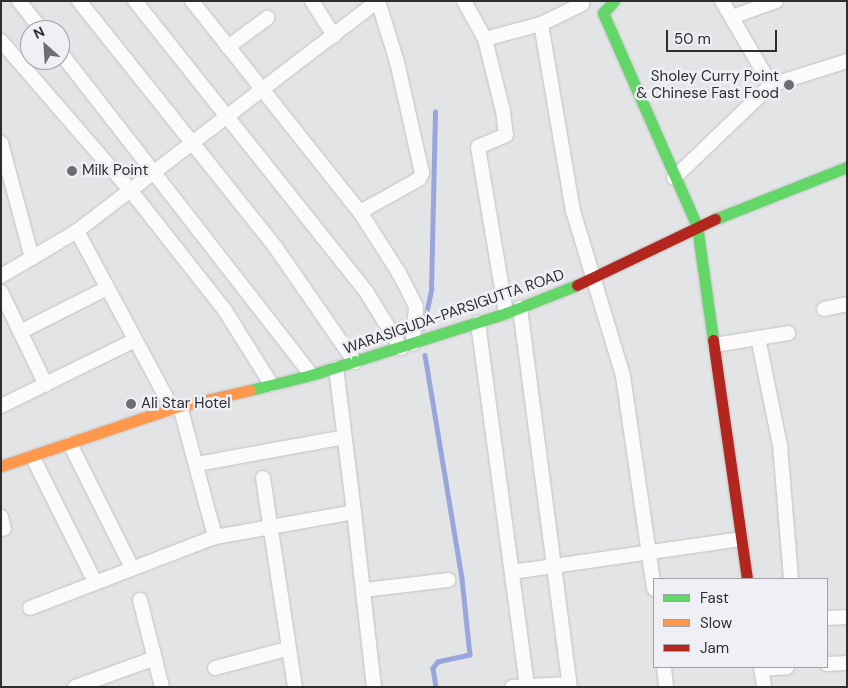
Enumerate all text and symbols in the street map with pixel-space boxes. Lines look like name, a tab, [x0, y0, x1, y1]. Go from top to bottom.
north arrow	[20, 20, 70, 70]
scale bar	[668, 20, 779, 52]
text: N	[30, 22, 47, 43]
text: 50 m	[674, 29, 711, 49]
place label: Sholey Curry Point & Chinese Fast Food	[636, 67, 779, 102]
marker: Sholey Curry Point & Chinese Fast Food	[783, 79, 795, 91]
place label: Milk Point	[82, 162, 148, 180]
marker: Milk Point	[66, 165, 78, 177]
street label: WARASIGUDA-PARSIGUTTA ROAD	[341, 266, 567, 358]
place label: Ali Star Hotel	[141, 395, 231, 413]
marker: Ali Star Hotel	[125, 398, 137, 410]
legend	[653, 578, 828, 668]
text: Fast	[700, 588, 729, 608]
text: Slow	[700, 613, 732, 633]
text: Jam	[700, 638, 729, 658]

